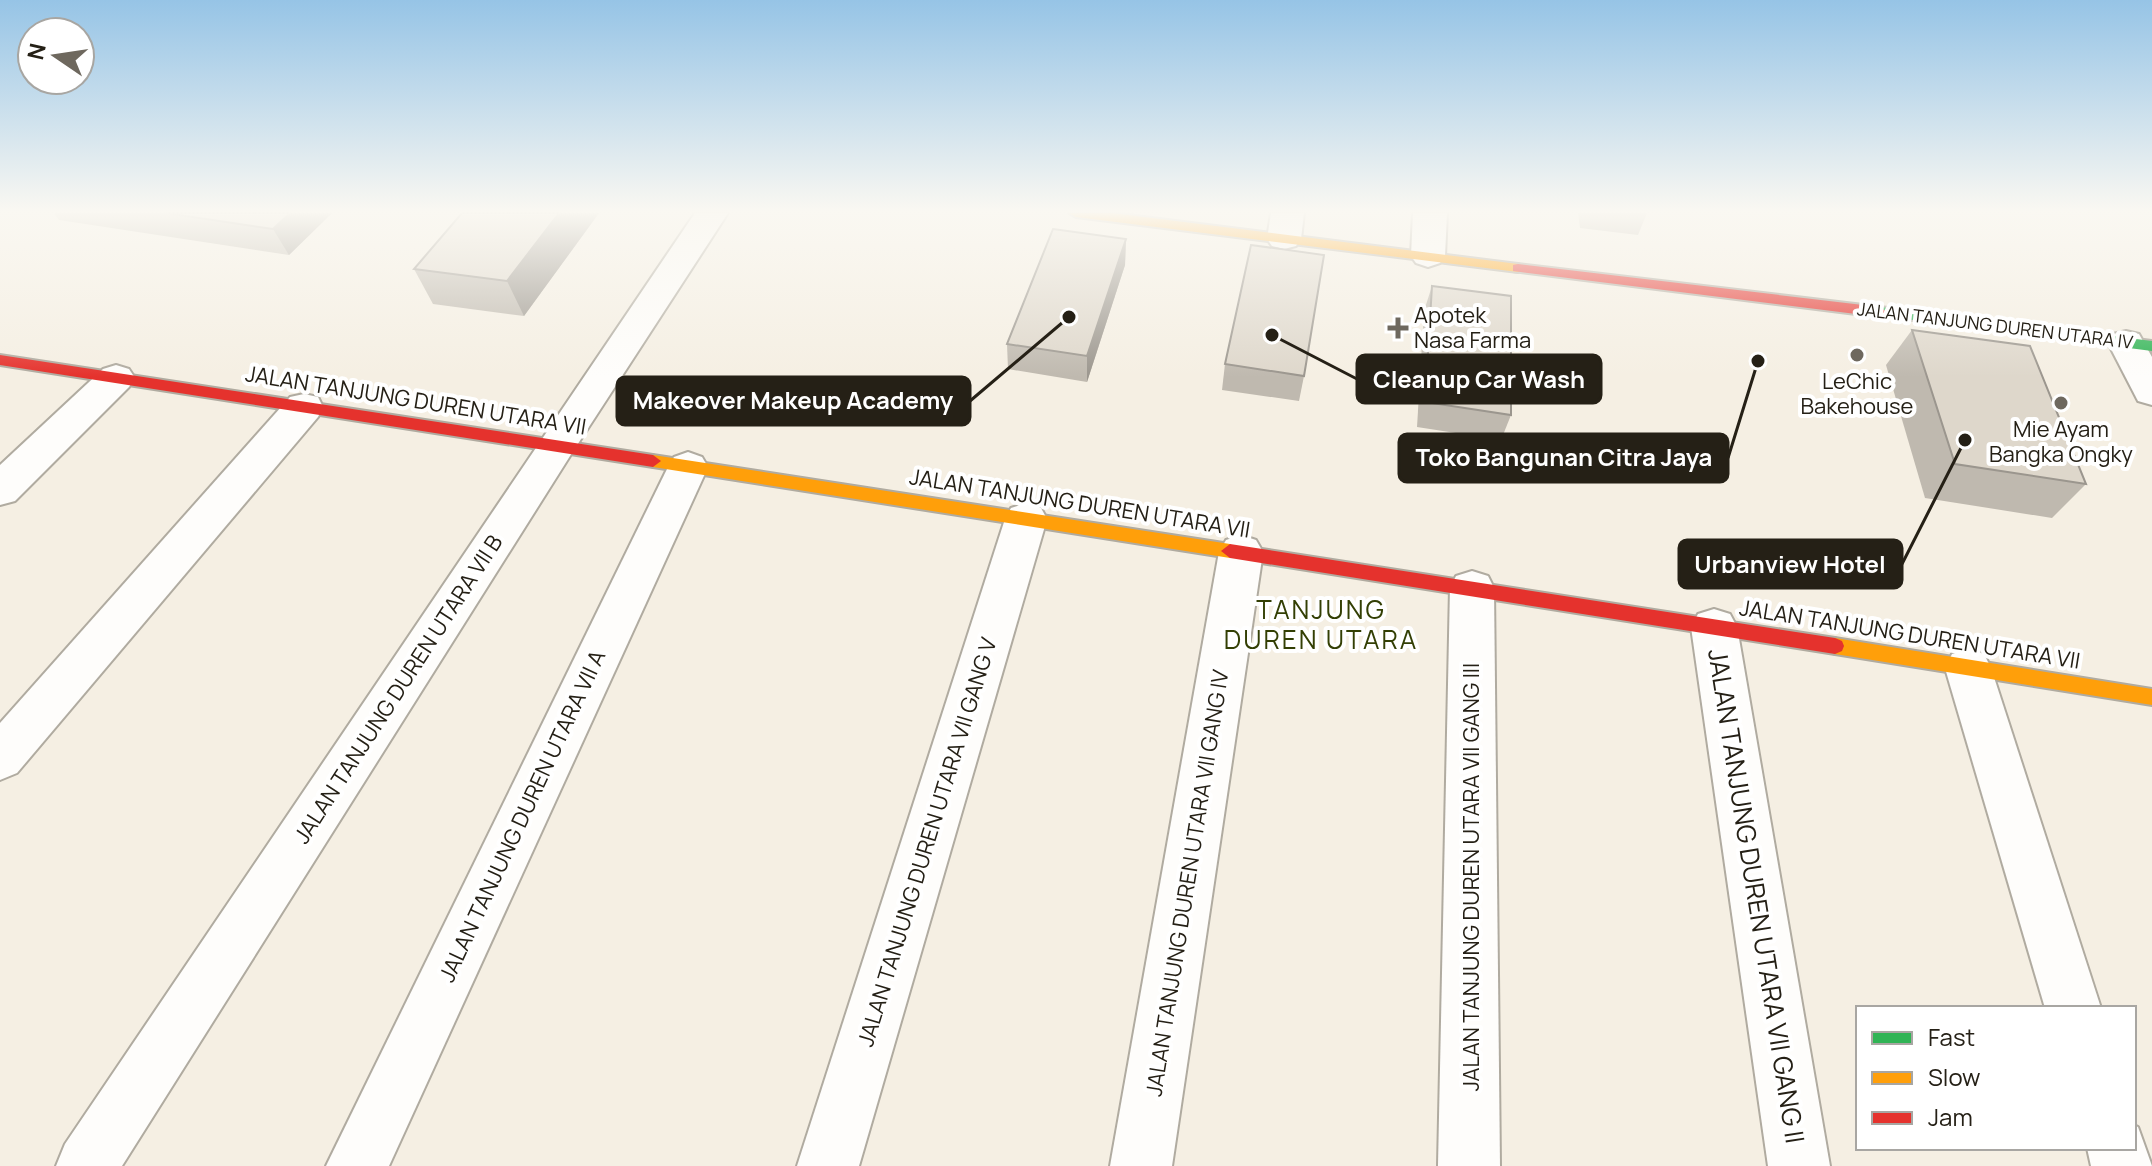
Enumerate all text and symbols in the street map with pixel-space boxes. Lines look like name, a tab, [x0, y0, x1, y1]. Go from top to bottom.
north arrow	[16, 16, 96, 96]
text: N	[20, 40, 53, 63]
street label: JALAN TANJUNG DUREN UTARA IV	[1856, 296, 2135, 354]
place label: Apotek Nasa Farma	[1414, 300, 1531, 355]
marker: Apotek Nasa Farma	[1389, 319, 1407, 337]
marker: LeChic Bakehouse	[1848, 346, 1866, 364]
callout: Cleanup Car Wash	[1357, 355, 1601, 403]
street label: JALAN TANJUNG DUREN UTARA VII	[244, 358, 588, 442]
text: Cleanup Car Wash	[1373, 362, 1585, 395]
place label: LeChic Bakehouse	[1801, 366, 1914, 421]
callout: Makeover Makeup Academy	[617, 377, 970, 425]
text: Makeover Makeup Academy	[633, 383, 954, 416]
marker: Mie Ayam Bangka Ongky	[2052, 394, 2070, 412]
place label: Mie Ayam Bangka Ongky	[1989, 414, 2133, 469]
callout: Toko Bangunan Citra Jaya	[1399, 434, 1728, 482]
text: Toko Bangunan Citra Jaya	[1416, 440, 1712, 473]
street label: JALAN TANJUNG DUREN UTARA VII	[908, 461, 1252, 545]
street label: JALAN TANJUNG DUREN UTARA VII B	[287, 529, 509, 849]
callout: Urbanview Hotel	[1679, 540, 1902, 588]
text: Urbanview Hotel	[1694, 547, 1886, 580]
district label: TANJUNG DUREN UTARA	[1224, 591, 1418, 657]
street label: JALAN TANJUNG DUREN UTARA VII	[1738, 592, 2082, 676]
street label: JALAN TANJUNG DUREN UTARA VII GANG V	[850, 633, 1004, 1050]
street label: JALAN TANJUNG DUREN UTARA VII A	[432, 645, 612, 987]
street label: JALAN TANJUNG DUREN UTARA VII GANG II	[1700, 646, 1814, 1146]
street label: JALAN TANJUNG DUREN UTARA VII GANG III	[1456, 663, 1486, 1091]
street label: JALAN TANJUNG DUREN UTARA VII GANG IV	[1138, 667, 1236, 1098]
legend	[1856, 1006, 2136, 1150]
text: Fast	[1928, 1020, 1975, 1053]
text: Slow	[1928, 1060, 1981, 1093]
text: Jam	[1928, 1100, 1973, 1133]

